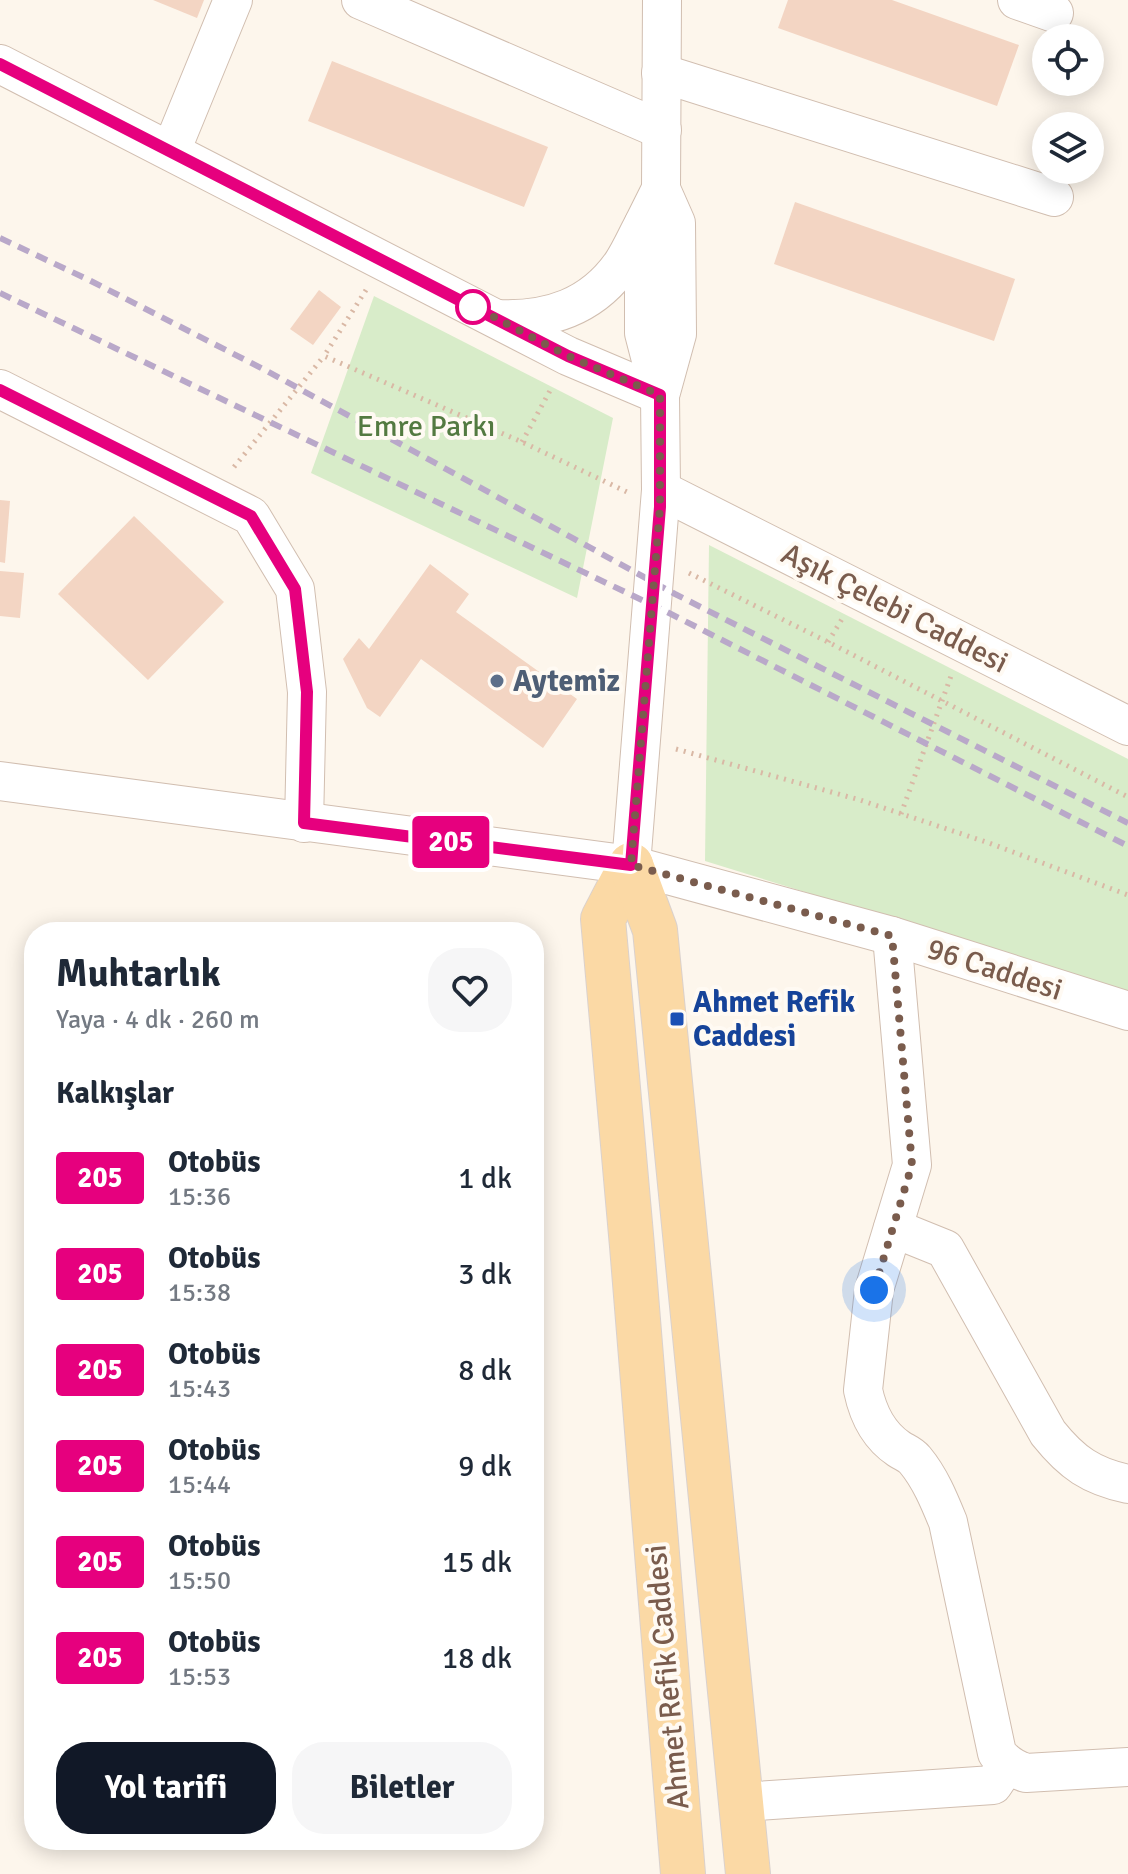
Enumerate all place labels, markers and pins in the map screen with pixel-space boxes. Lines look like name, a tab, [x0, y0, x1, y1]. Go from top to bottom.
unlabelled marker	[456, 290, 490, 324]
place label: Aytemiz	[513, 663, 620, 700]
marker: Aytemiz	[488, 672, 506, 690]
place label: Ahmet Refik Caddesi	[693, 984, 856, 1055]
marker: Ahmet Refik Caddesi	[668, 1010, 686, 1028]

